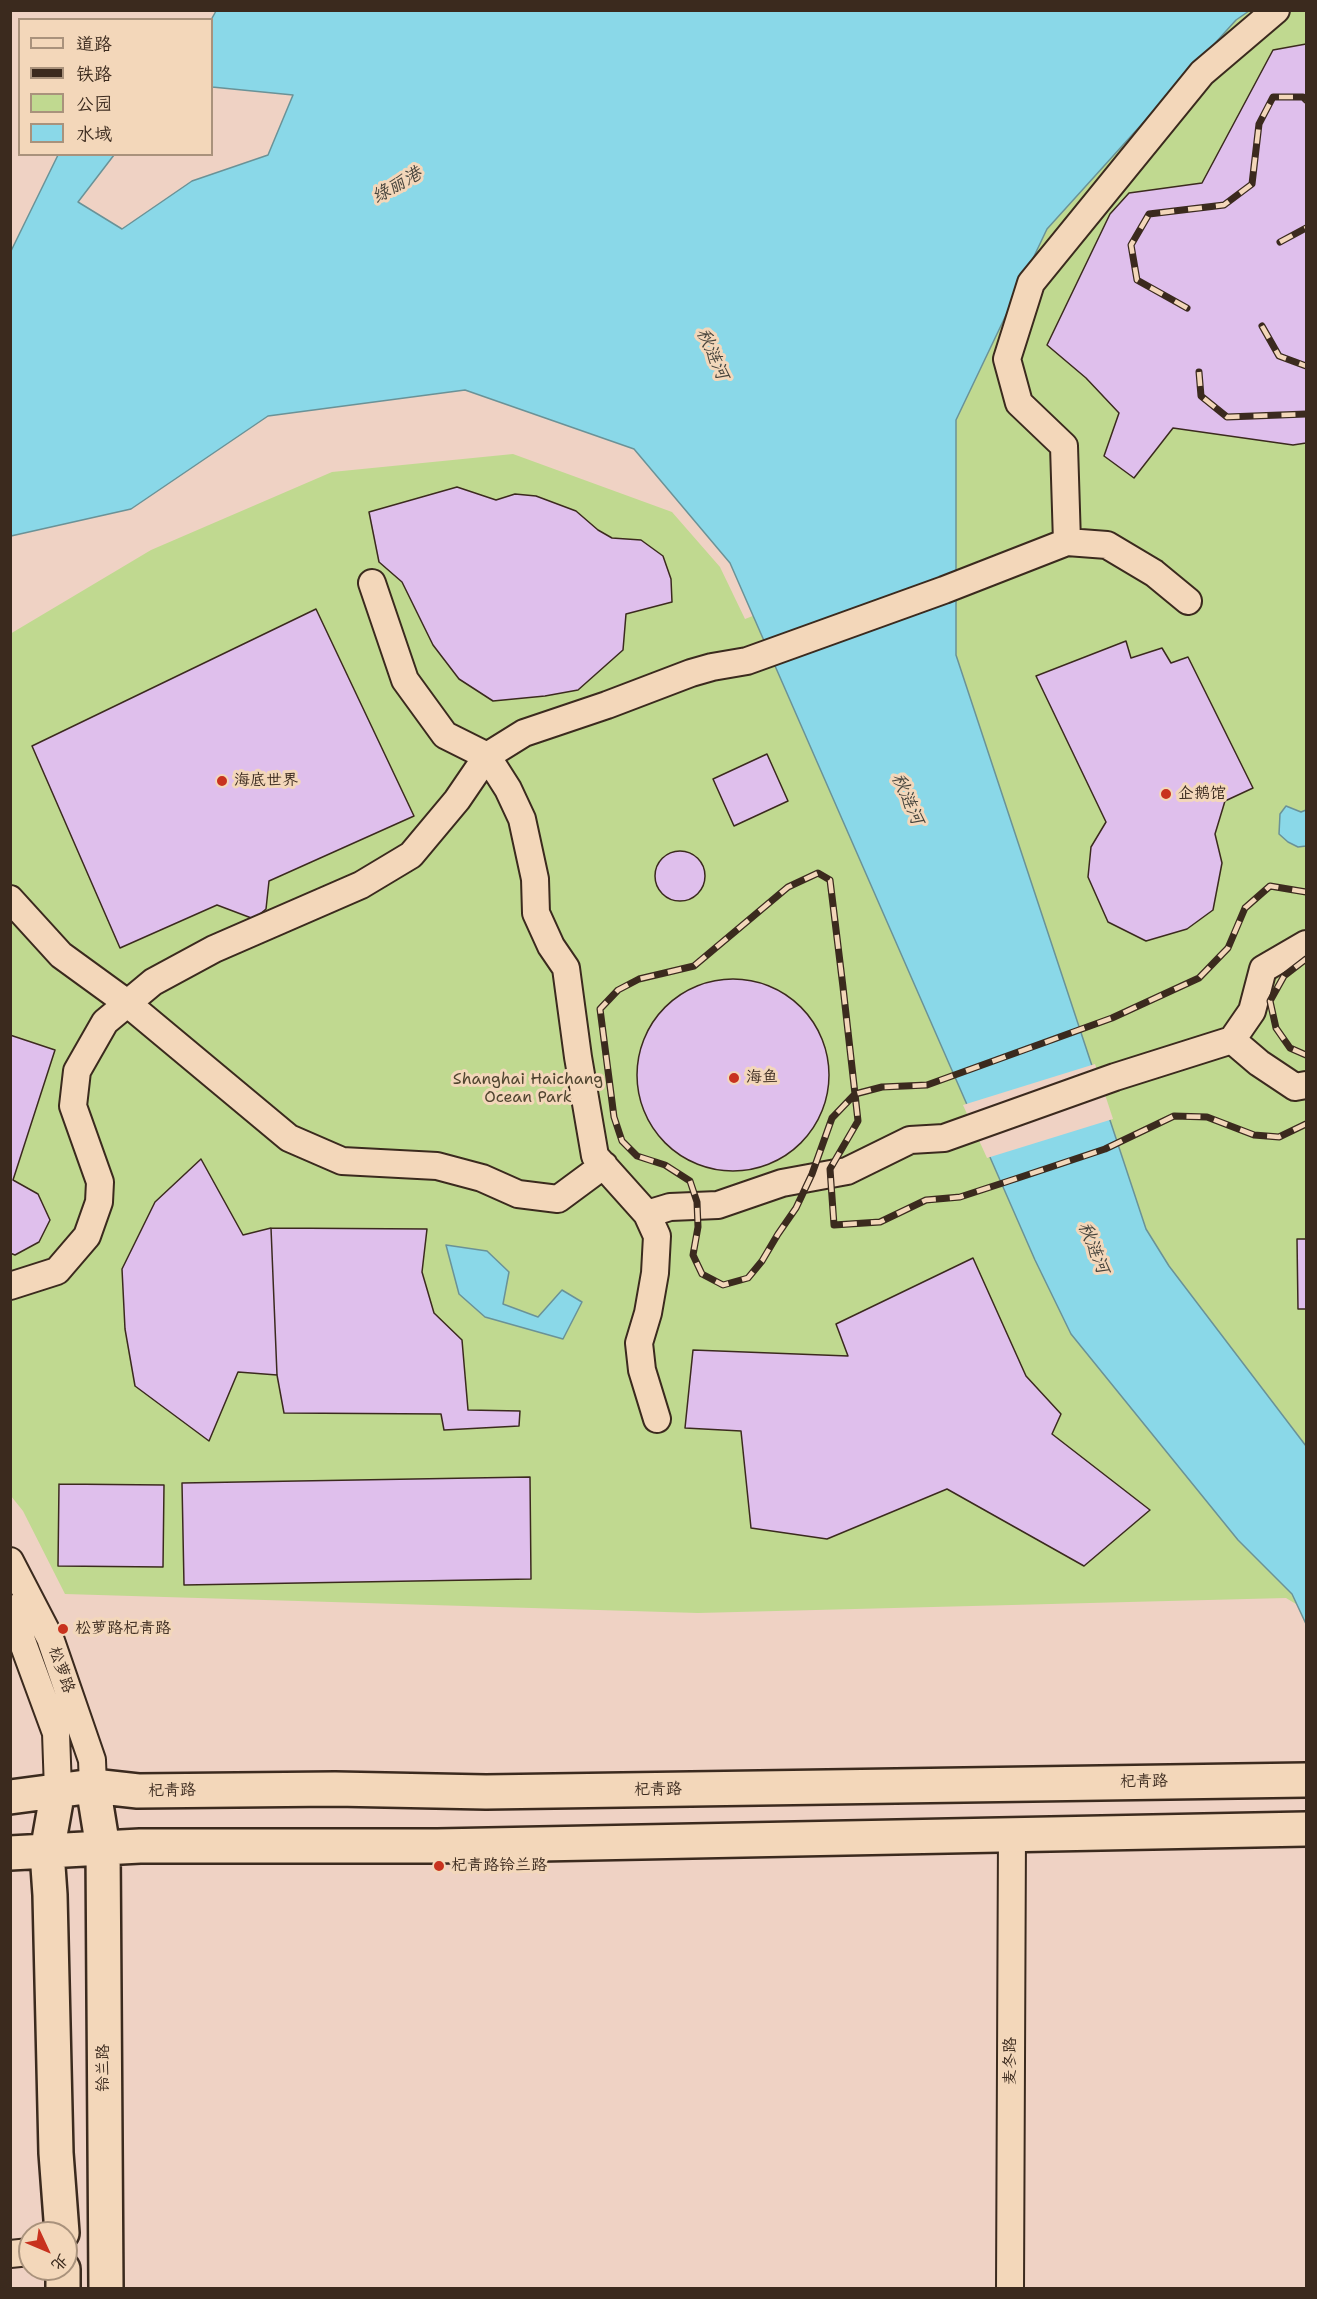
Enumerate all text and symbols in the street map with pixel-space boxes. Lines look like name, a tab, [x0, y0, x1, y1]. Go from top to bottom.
legend	[18, 18, 213, 156]
text: 道路	[76, 32, 112, 56]
text: 铁路	[76, 62, 112, 86]
text: 公园	[76, 92, 112, 116]
text: 水域	[76, 122, 112, 146]
water label: 绿丽港	[368, 163, 426, 209]
water label: 秋涟河	[691, 325, 733, 383]
water label: 秋涟河	[886, 770, 928, 828]
place label: 海底世界	[234, 771, 298, 791]
marker: 海底世界	[215, 774, 229, 788]
place label: 企鹅馆	[1178, 784, 1226, 804]
marker: 企鹅馆	[1159, 787, 1173, 801]
place label: 海鱼	[746, 1068, 778, 1088]
park label: Shanghai Haichang Ocean Park	[453, 1070, 603, 1108]
marker: 海鱼	[727, 1071, 741, 1085]
water label: 秋涟河	[1073, 1219, 1113, 1277]
place label: 松萝路杞青路	[75, 1619, 171, 1639]
marker: 松萝路杞青路	[56, 1622, 70, 1636]
street label: 松萝路	[44, 1644, 78, 1696]
street label: 杞青路	[1120, 1772, 1168, 1792]
street label: 杞青路	[634, 1780, 682, 1800]
street label: 杞青路	[148, 1781, 196, 1801]
place label: 杞青路铃兰路	[451, 1856, 547, 1876]
marker: 杞青路铃兰路	[432, 1859, 446, 1873]
street label: 麦冬路	[1001, 2037, 1021, 2085]
street label: 铃兰路	[94, 2044, 114, 2092]
north arrow	[18, 2221, 78, 2281]
text: 北	[47, 2249, 73, 2276]

